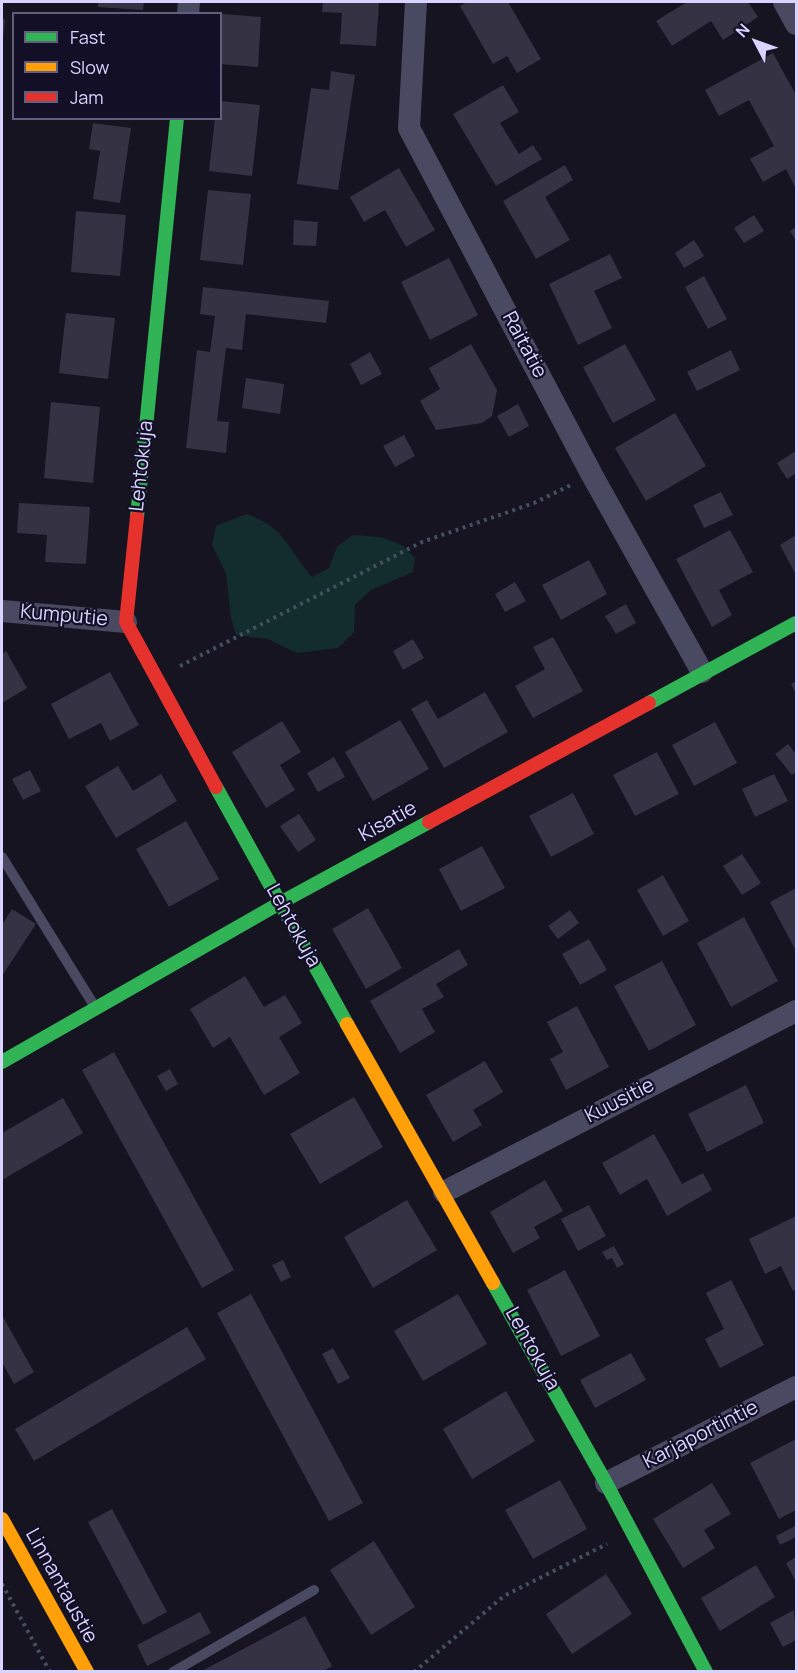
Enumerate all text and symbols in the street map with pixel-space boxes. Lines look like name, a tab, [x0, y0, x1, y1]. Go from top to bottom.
legend	[12, 12, 222, 120]
north arrow	[726, 12, 786, 72]
text: N	[730, 19, 754, 42]
text: Fast	[70, 25, 105, 49]
text: Slow	[70, 55, 109, 79]
text: Jam	[70, 85, 104, 109]
street label: Raitatie	[497, 308, 551, 382]
street label: Lehtokuja	[125, 419, 159, 513]
street label: Kumputie	[19, 600, 109, 632]
street label: Kisatie	[355, 796, 421, 848]
street label: Lehtokuja	[260, 880, 326, 972]
street label: Kuusitie	[581, 1073, 659, 1129]
street label: Lehtokuja	[499, 1303, 565, 1395]
street label: Karjaportintie	[639, 1396, 763, 1474]
street label: Linnantaustie	[20, 1524, 102, 1648]

